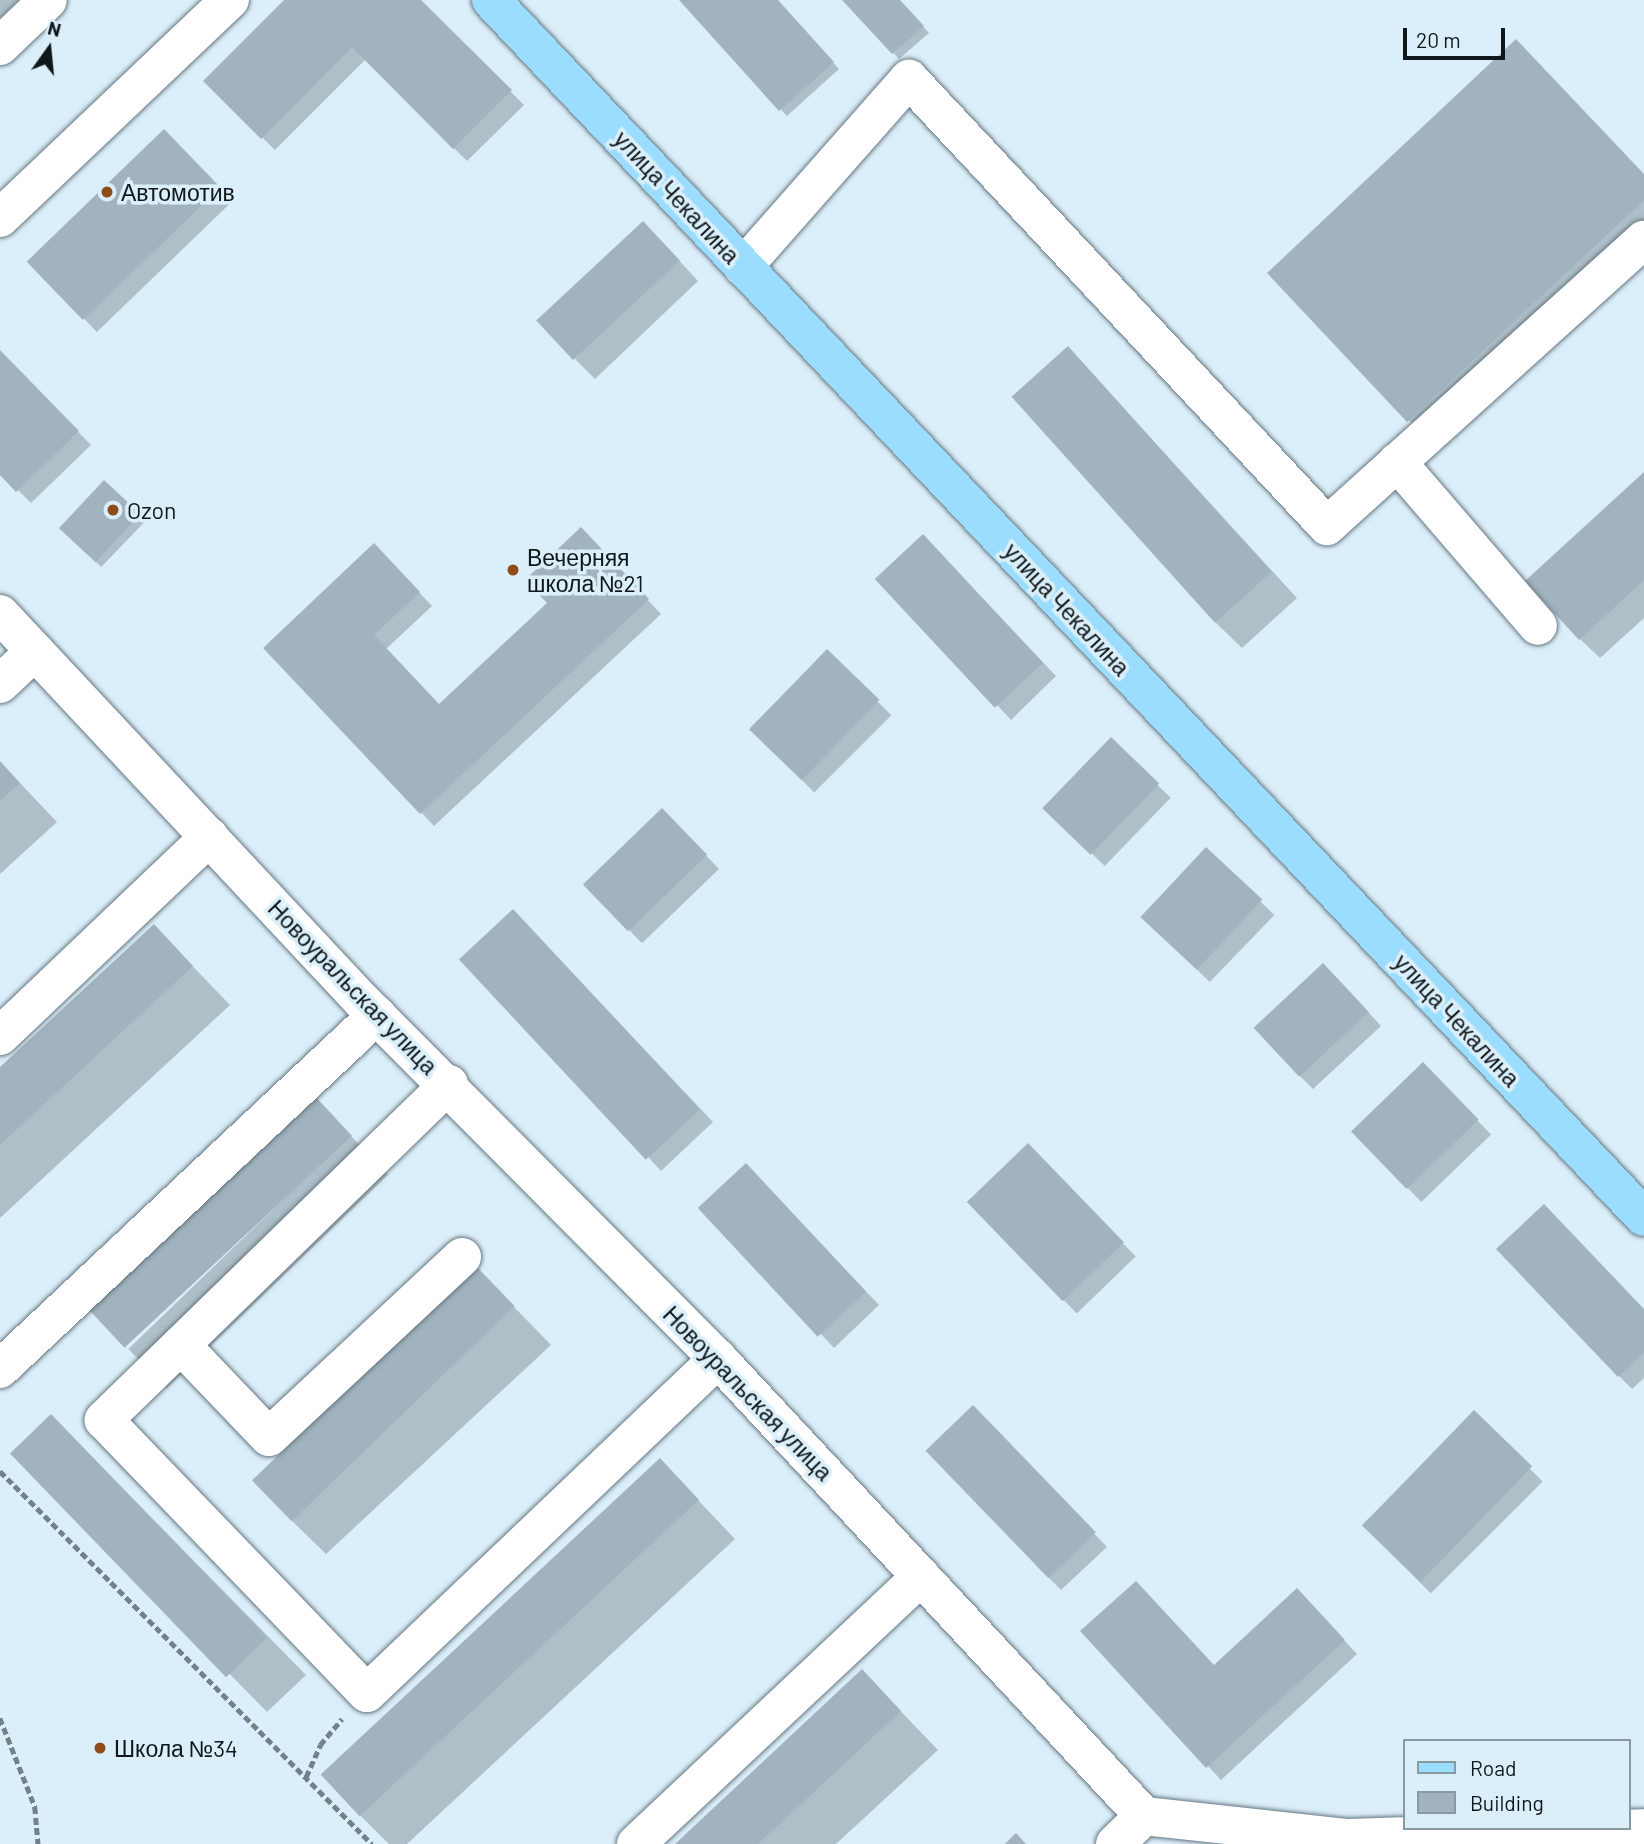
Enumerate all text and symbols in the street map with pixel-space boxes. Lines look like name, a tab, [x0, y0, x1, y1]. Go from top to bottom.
north arrow	[14, 14, 84, 84]
scale bar	[1406, 14, 1508, 58]
text: N	[45, 15, 64, 41]
text: 20 m	[1416, 27, 1461, 52]
street label: улица Чекалина	[609, 125, 745, 269]
place label: Автомотив	[121, 178, 235, 206]
marker: Автомотив	[99, 184, 115, 200]
place label: Ozon	[127, 496, 176, 524]
marker: Ozon	[105, 502, 121, 518]
street label: улица Чекалина	[999, 537, 1135, 681]
place label: Вечерняя школа №21	[527, 543, 644, 597]
marker: Вечерняя школа №21	[505, 562, 521, 578]
street label: Новоуральская улица	[263, 894, 443, 1080]
street label: улица Чекалина	[1389, 948, 1525, 1092]
street label: Новоуральская улица	[658, 1300, 838, 1486]
place label: Школа №34	[114, 1734, 238, 1762]
legend	[1402, 1739, 1630, 1830]
marker: Школа №34	[92, 1740, 108, 1756]
text: Road	[1470, 1755, 1516, 1780]
text: Building	[1470, 1790, 1544, 1815]

